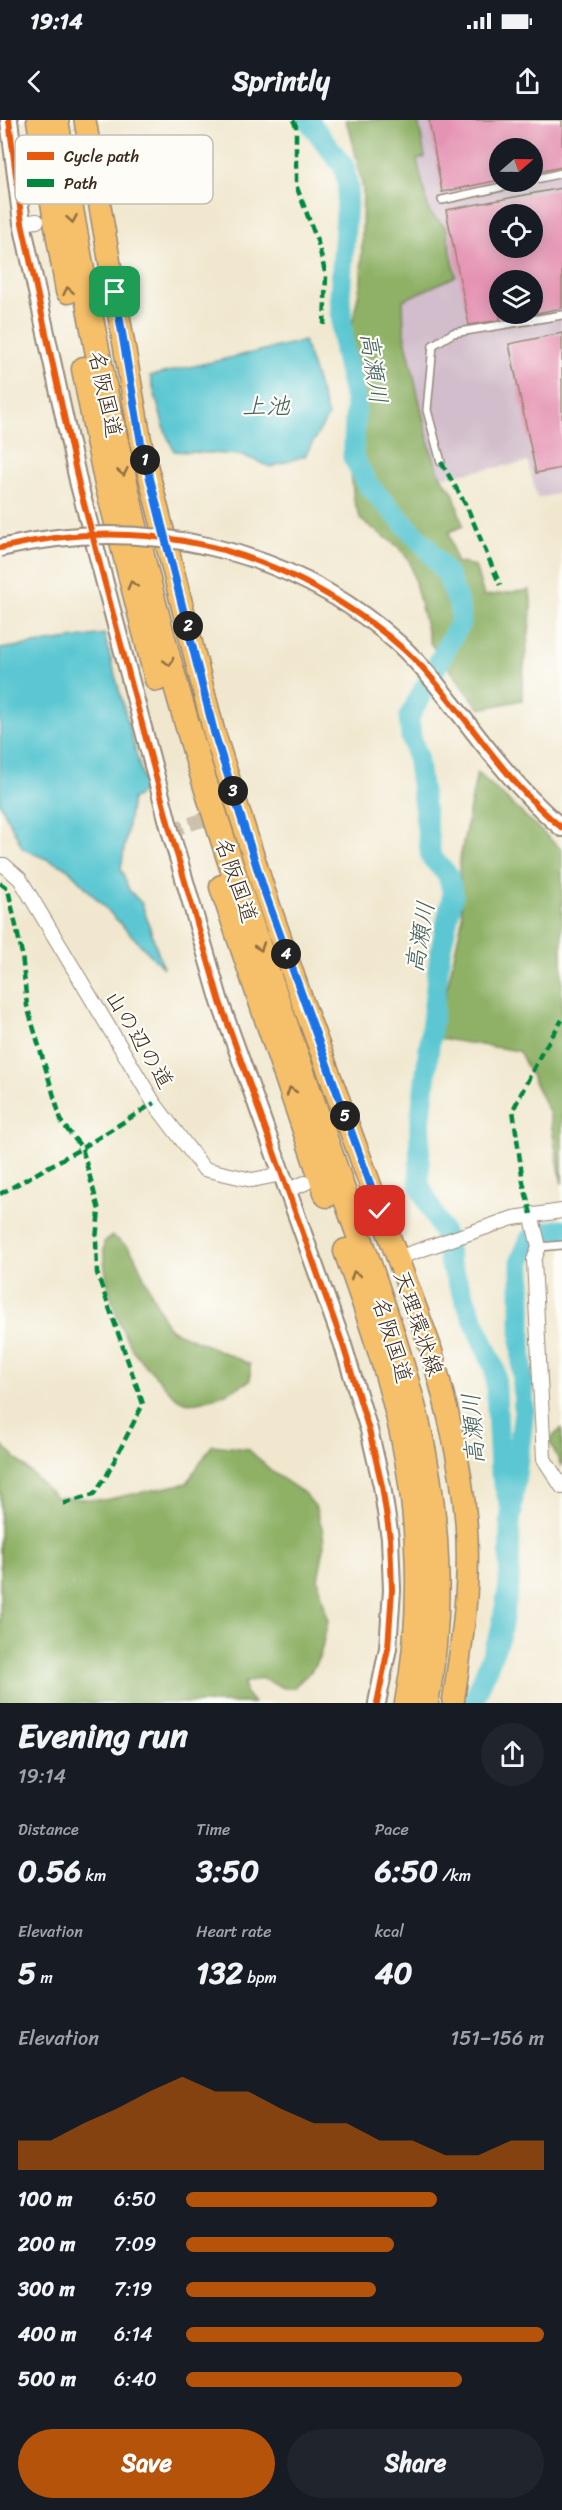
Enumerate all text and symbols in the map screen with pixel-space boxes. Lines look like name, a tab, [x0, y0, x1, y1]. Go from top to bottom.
text: 19:14	[30, 2, 83, 41]
text: Sprintly	[232, 57, 330, 105]
icon: back	[18, 65, 51, 98]
icon: share	[511, 65, 544, 98]
legend	[15, 135, 213, 204]
north arrow	[489, 138, 543, 192]
map controls	[489, 138, 543, 324]
text: Cycle path	[64, 142, 139, 171]
text: Path	[64, 169, 97, 198]
button: locate	[489, 204, 543, 258]
one-way arrow	[66, 214, 78, 224]
pin	[89, 266, 140, 317]
button: layers	[489, 270, 543, 324]
icon: arrive	[98, 275, 131, 308]
one-way arrow	[62, 287, 75, 297]
water label: 高瀬川	[348, 329, 400, 407]
street label: 名阪国道	[77, 347, 134, 441]
water label: 上池	[242, 385, 291, 427]
pin: 1	[130, 445, 160, 475]
text: 1	[142, 445, 148, 474]
one-way arrow	[115, 467, 128, 477]
one-way arrow	[126, 580, 139, 590]
pin: 2	[173, 611, 203, 641]
text: 2	[183, 611, 193, 640]
one-way arrow	[162, 656, 174, 666]
pin: 3	[218, 776, 248, 806]
text: 3	[229, 776, 237, 805]
street label: 名阪国道	[204, 832, 269, 928]
water label: 高瀬川	[393, 898, 447, 976]
pin: 4	[271, 939, 301, 969]
text: 4	[281, 939, 291, 968]
one-way arrow	[252, 942, 265, 952]
street label: 山の辺の道	[95, 982, 185, 1096]
one-way arrow	[286, 1086, 299, 1097]
pin: 5	[330, 1101, 360, 1131]
text: 5	[340, 1101, 350, 1130]
pin	[354, 1185, 405, 1236]
icon: check	[363, 1194, 396, 1227]
street label: 天理環状線	[382, 1265, 455, 1382]
one-way arrow	[349, 1270, 362, 1281]
street label: 名阪国道	[361, 1292, 424, 1388]
water label: 高瀬川	[450, 1392, 496, 1466]
text: Evening run	[18, 1707, 188, 1765]
button: share	[481, 1723, 544, 1786]
text: 19:14	[18, 1759, 66, 1794]
text: Distance	[18, 1815, 79, 1844]
text: Time	[196, 1815, 230, 1844]
text: Pace	[375, 1815, 409, 1844]
text: 0.56	[18, 1844, 81, 1898]
text: 3:50	[196, 1844, 259, 1898]
text: 6:50	[375, 1844, 438, 1898]
text: km	[81, 1861, 106, 1890]
text: /km	[438, 1861, 471, 1890]
text: Elevation	[18, 1917, 83, 1946]
text: Heart rate	[196, 1917, 271, 1946]
text: kcal	[375, 1917, 404, 1946]
text: 5	[18, 1946, 36, 2000]
text: 132	[196, 1946, 243, 2000]
text: 40	[375, 1946, 412, 2000]
text: m	[36, 1963, 53, 1992]
text: bpm	[243, 1963, 277, 1992]
text: Elevation	[18, 2021, 99, 2056]
text: 151–156 m	[451, 2021, 544, 2056]
text: 100 m	[18, 2182, 72, 2217]
text: 6:50	[114, 2182, 156, 2217]
text: 200 m	[18, 2227, 75, 2262]
text: 7:09	[114, 2227, 156, 2262]
text: 300 m	[18, 2272, 75, 2307]
text: 7:19	[114, 2272, 152, 2307]
text: 400 m	[18, 2317, 76, 2352]
text: 6:14	[114, 2317, 152, 2352]
text: 500 m	[18, 2362, 76, 2397]
text: 6:40	[114, 2362, 157, 2397]
button: Save	[18, 2429, 275, 2498]
button: Share	[287, 2429, 544, 2498]

